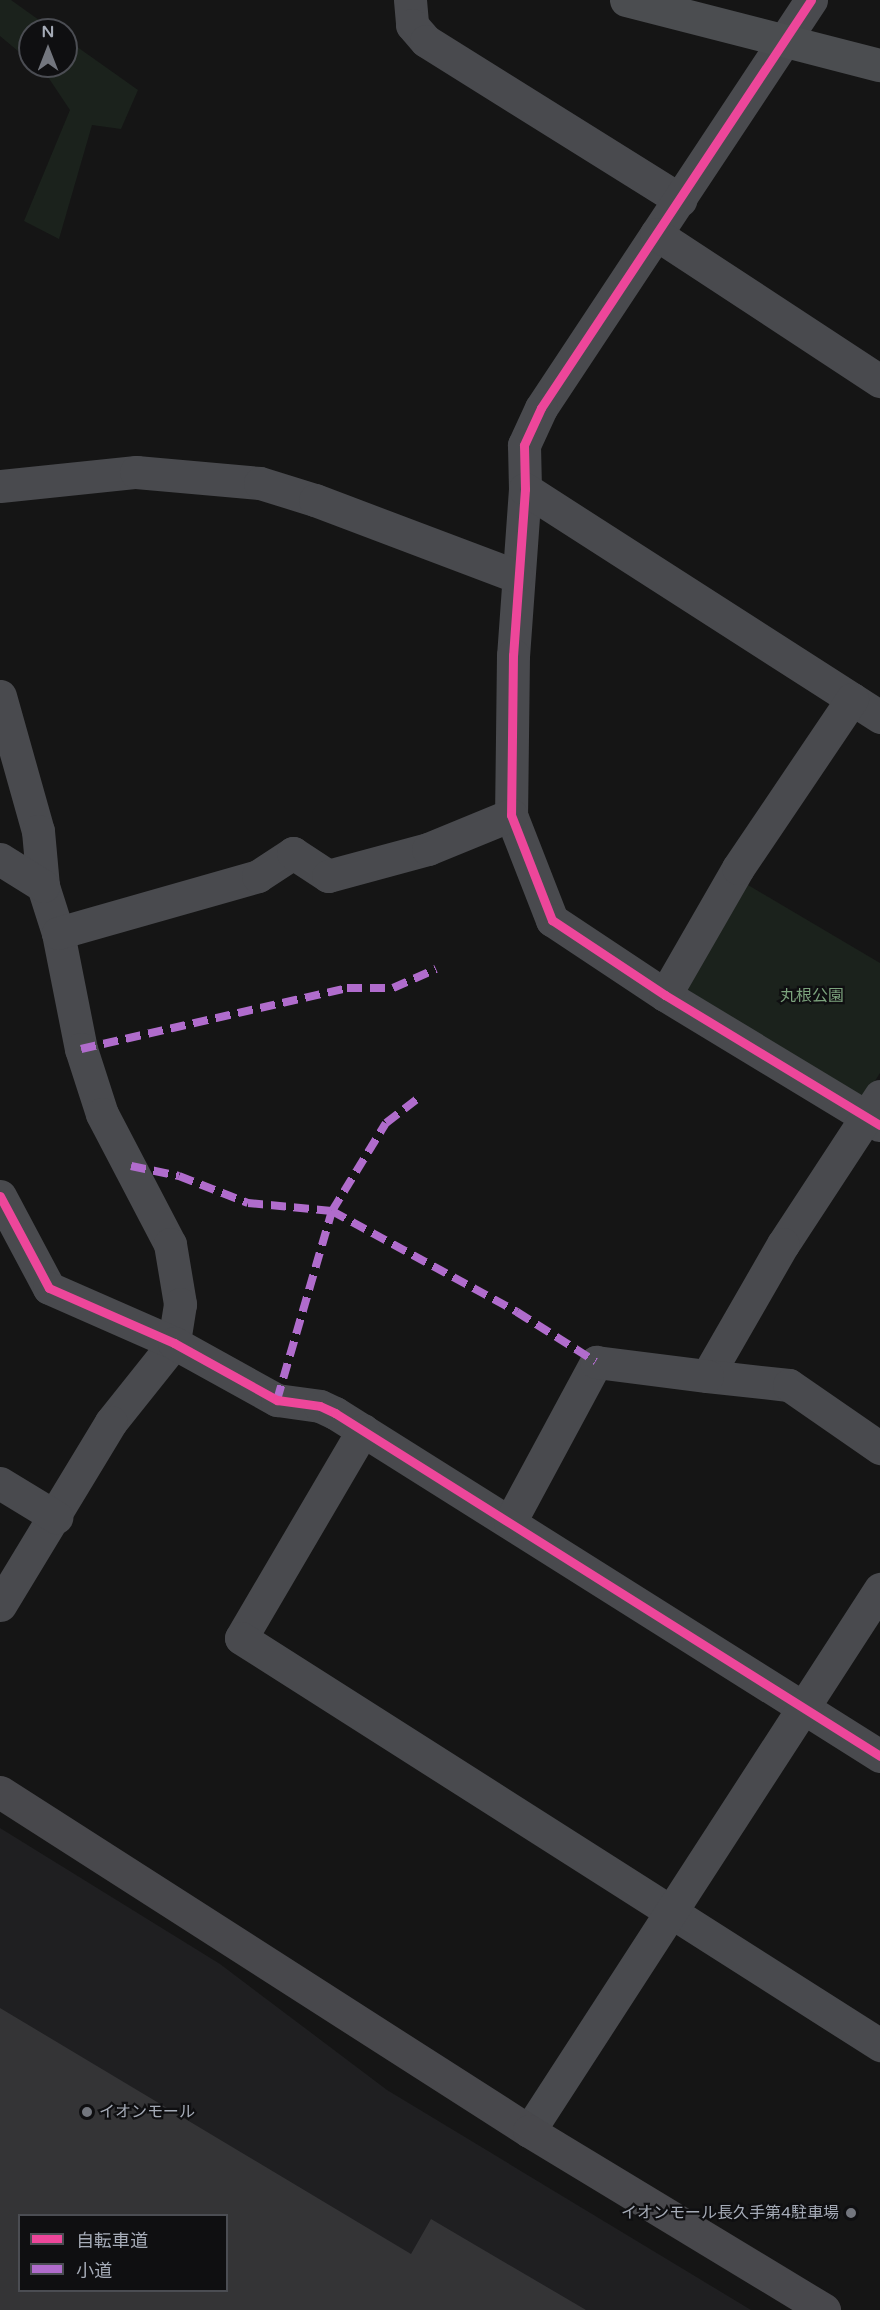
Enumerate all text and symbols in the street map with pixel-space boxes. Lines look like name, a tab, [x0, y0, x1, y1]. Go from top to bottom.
north arrow	[18, 18, 78, 78]
text: N	[42, 22, 54, 42]
park label: 丸根公園	[780, 986, 844, 1006]
place label: イオンモール	[99, 2102, 195, 2122]
marker: イオンモール	[80, 2105, 94, 2119]
place label: イオンモール長久手第4駐車場	[621, 2203, 839, 2223]
marker: イオンモール長久手第4駐車場	[844, 2206, 858, 2220]
legend	[18, 2214, 228, 2292]
text: 自転車道	[76, 2230, 148, 2252]
text: 小道	[76, 2260, 112, 2282]

